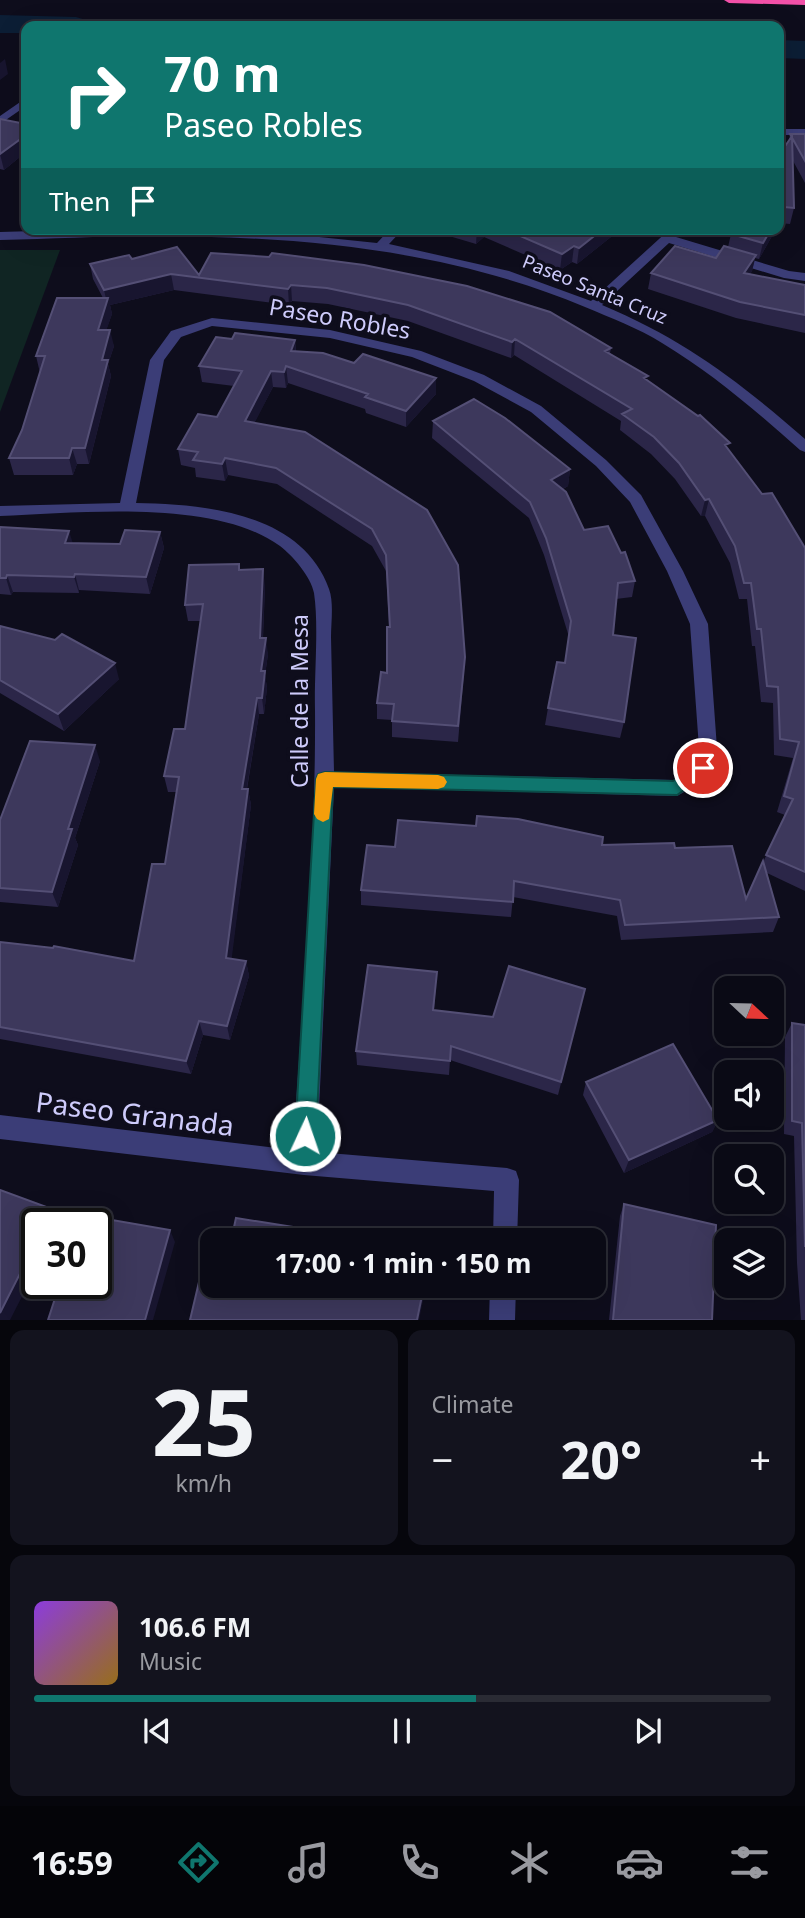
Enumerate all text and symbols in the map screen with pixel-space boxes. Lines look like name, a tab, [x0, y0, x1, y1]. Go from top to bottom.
text: 70 m	[164, 40, 281, 106]
icon: right	[49, 49, 140, 140]
text: Paseo Robles	[164, 103, 363, 146]
icon: arrive	[124, 182, 162, 220]
text: Then	[49, 183, 110, 219]
street label: Paseo Santa Cruz	[519, 248, 671, 330]
street label: Paseo Robles	[267, 290, 413, 346]
street label: Calle de la Mesa	[283, 614, 315, 788]
pin	[673, 738, 733, 798]
icon: arrive	[684, 749, 722, 787]
north arrow	[714, 976, 784, 1046]
map controls	[714, 976, 784, 1298]
button: sound	[714, 1060, 784, 1130]
street label: Paseo Granada	[34, 1082, 236, 1144]
position arrow	[268, 1099, 342, 1173]
button: search	[714, 1144, 784, 1214]
speed limit sign: 30	[21, 1208, 112, 1299]
button: layers	[714, 1228, 784, 1298]
text: 17:00 · 1 min · 150 m	[275, 1245, 531, 1281]
text: 25	[152, 1359, 256, 1483]
text: Climate	[432, 1388, 514, 1420]
text: 20°	[560, 1423, 642, 1494]
text: −	[432, 1433, 453, 1485]
text: +	[749, 1433, 771, 1485]
text: km/h	[175, 1467, 232, 1499]
text: 106.6 FM	[139, 1609, 251, 1645]
text: Music	[139, 1645, 202, 1677]
icon: previous	[138, 1712, 176, 1750]
icon: pause	[383, 1712, 421, 1750]
icon: next	[629, 1712, 667, 1750]
icon: directions	[174, 1838, 223, 1887]
icon: music	[284, 1838, 333, 1887]
icon: phone	[395, 1838, 444, 1887]
icon: climate	[505, 1838, 554, 1887]
icon: car	[615, 1838, 664, 1887]
icon: filters	[725, 1838, 774, 1887]
text: 16:59	[31, 1841, 113, 1884]

